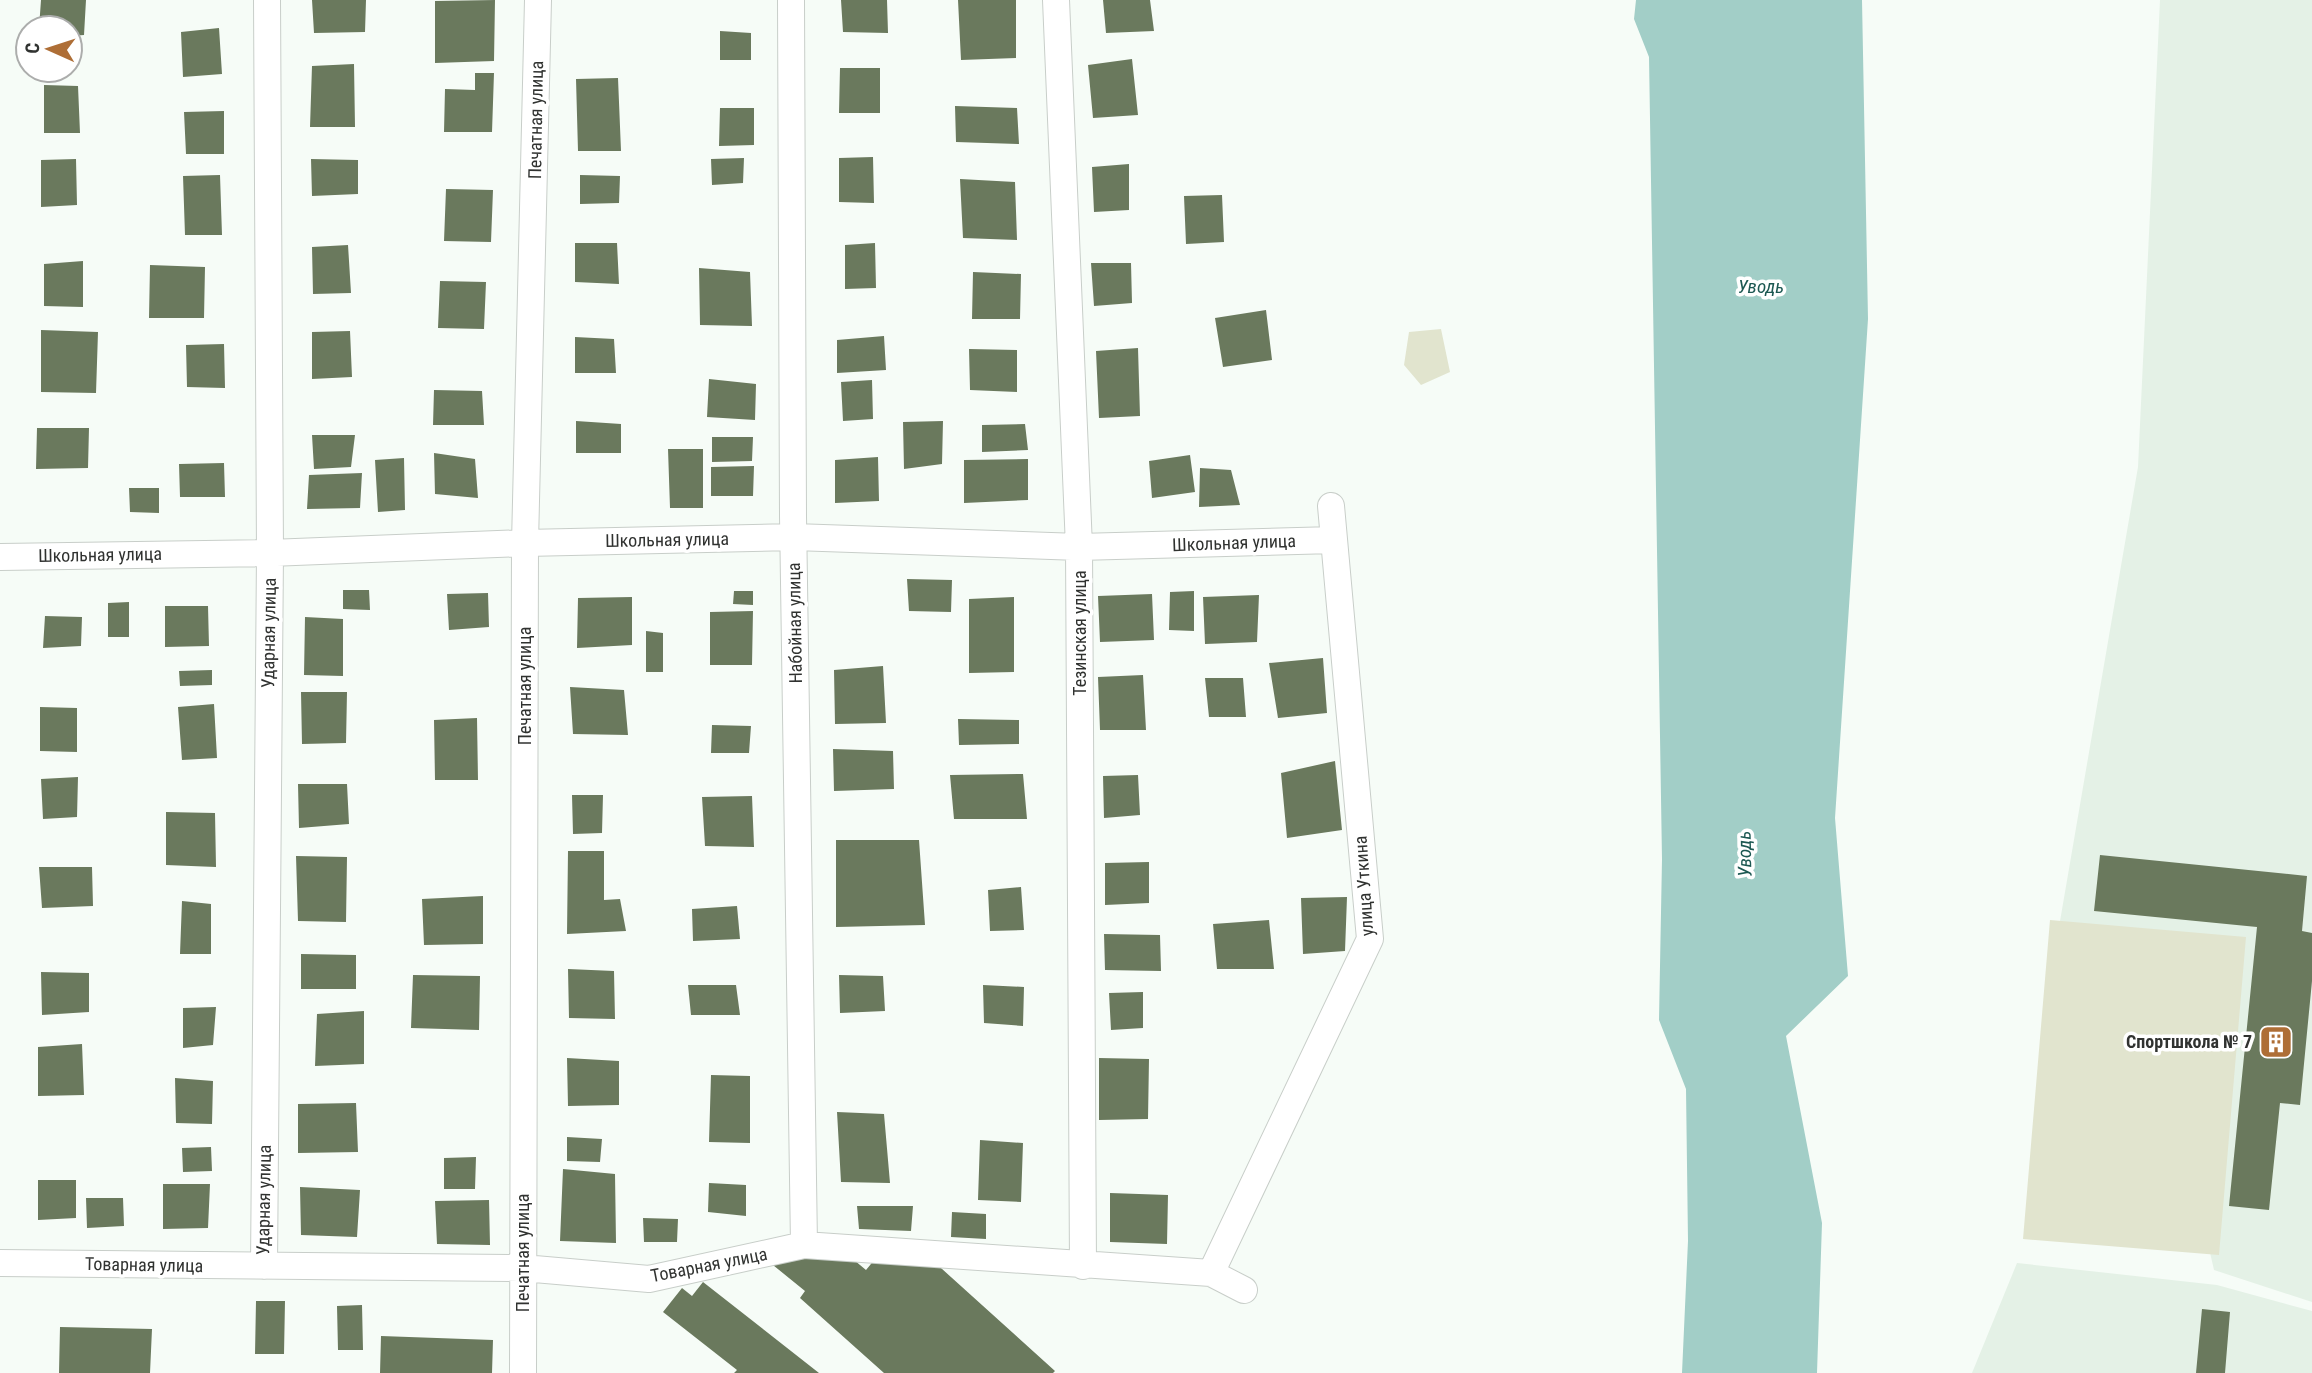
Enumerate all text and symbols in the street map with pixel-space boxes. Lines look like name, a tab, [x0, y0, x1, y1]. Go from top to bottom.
north arrow	[14, 14, 84, 84]
text: С	[21, 42, 44, 54]
street label: Печатная улица	[524, 61, 547, 179]
water label: Уводь	[1738, 275, 1784, 298]
street label: Школьная улица	[605, 528, 729, 551]
street label: Школьная улица	[1172, 530, 1296, 555]
street label: Школьная улица	[38, 543, 162, 566]
street label: Набойная улица	[783, 562, 806, 684]
street label: Тезинская улица	[1069, 570, 1090, 696]
street label: Ударная улица	[257, 578, 280, 688]
street label: Печатная улица	[514, 627, 535, 745]
water label: Уводь	[1733, 831, 1756, 877]
street label: улица Уткина	[1350, 835, 1377, 937]
building icon: Спортшкола № 7	[2257, 1023, 2295, 1061]
place label: Спортшкола № 7	[2126, 1031, 2252, 1052]
street label: Ударная улица	[252, 1145, 275, 1255]
street label: Печатная улица	[512, 1194, 533, 1312]
street label: Товарная улица	[649, 1243, 769, 1286]
street label: Товарная улица	[85, 1253, 203, 1276]

